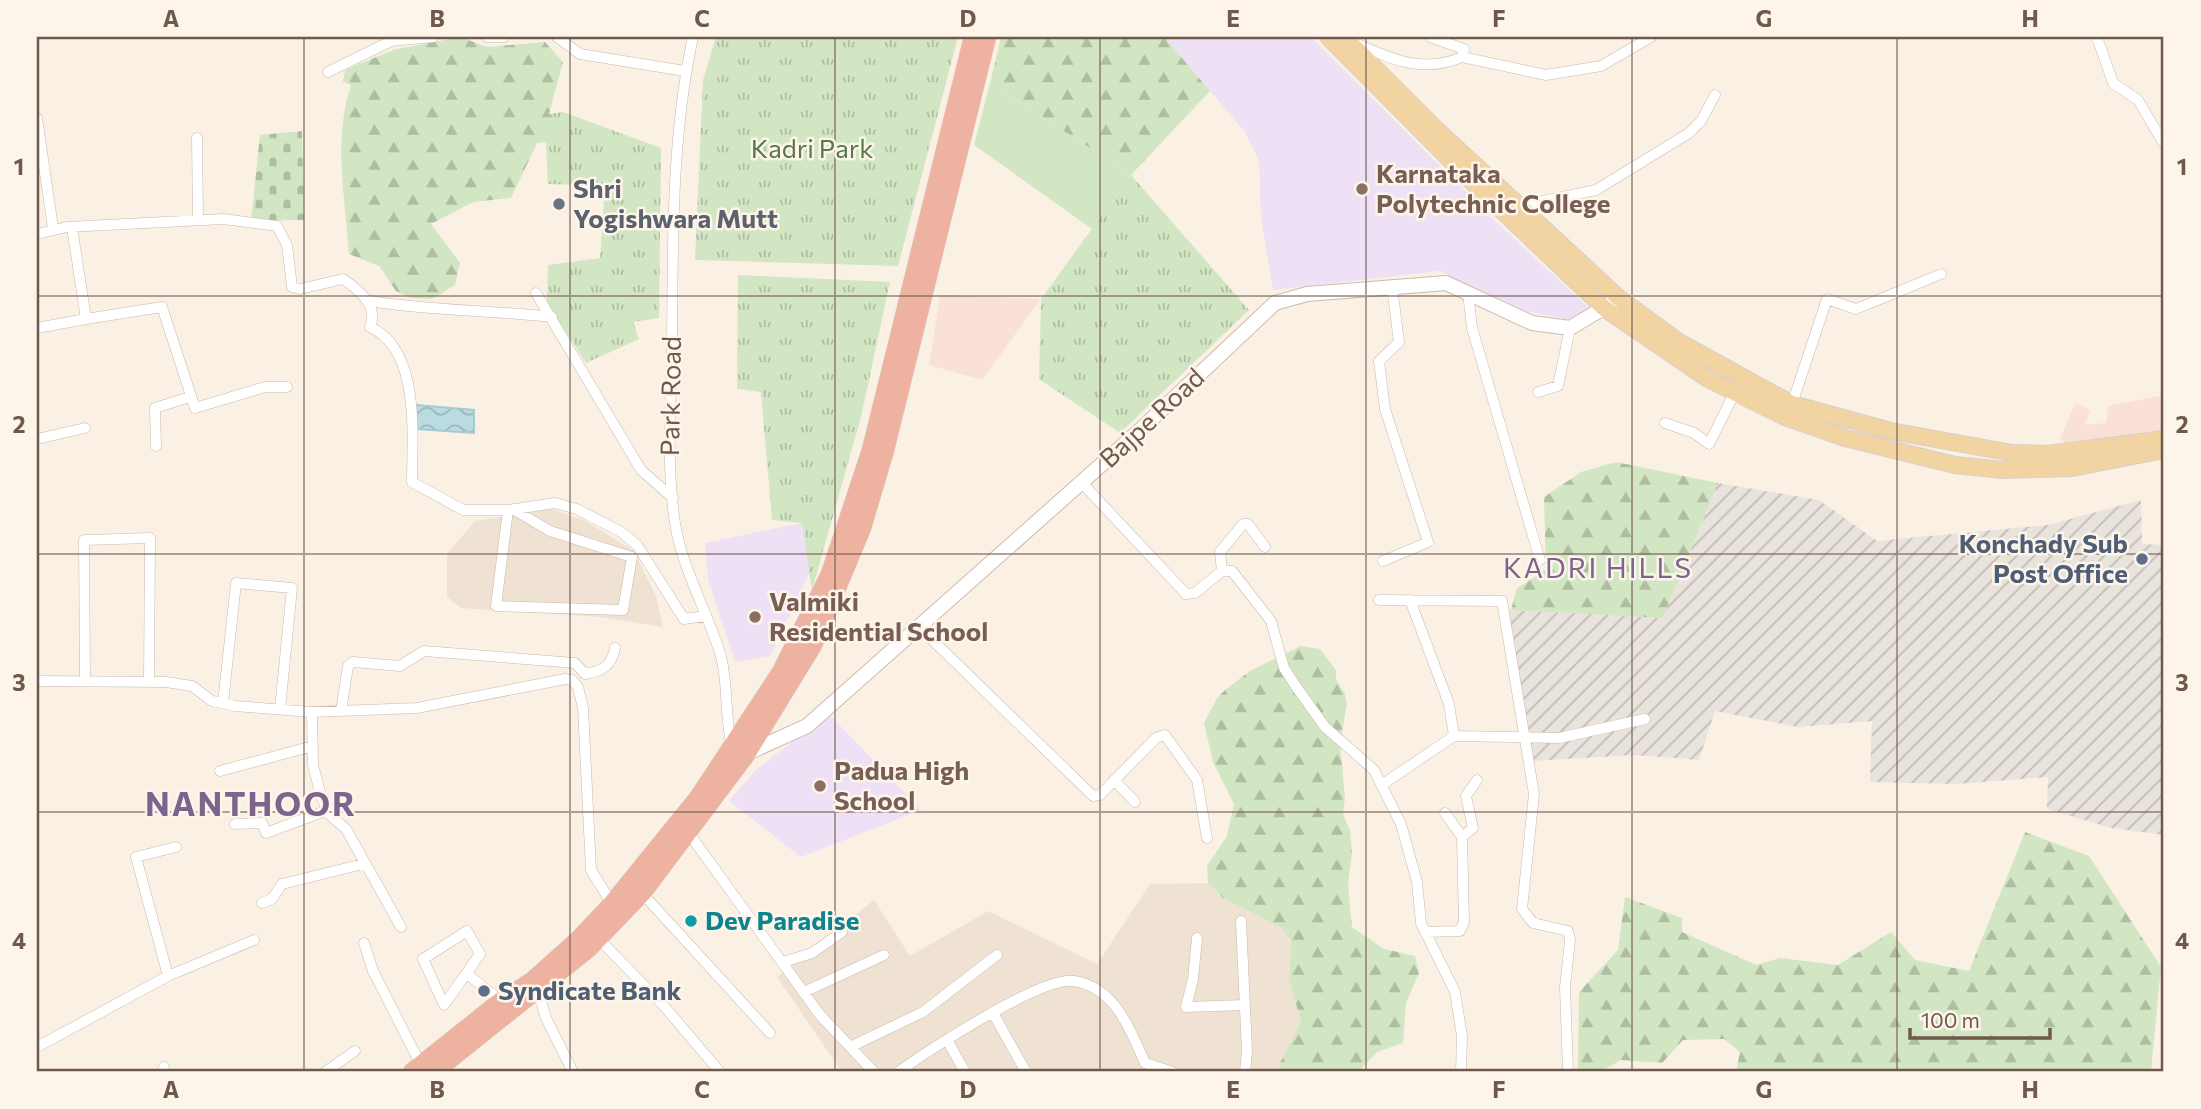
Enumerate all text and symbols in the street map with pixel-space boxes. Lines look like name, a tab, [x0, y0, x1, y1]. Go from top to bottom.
text: A	[163, 4, 180, 32]
text: B	[429, 4, 445, 32]
text: C	[694, 4, 710, 32]
text: D	[960, 4, 977, 32]
text: E	[1226, 4, 1240, 32]
text: F	[1492, 4, 1506, 32]
text: G	[1756, 4, 1772, 32]
text: H	[2021, 4, 2039, 32]
park label: Kadri Park	[751, 132, 873, 163]
text: 1	[14, 152, 24, 180]
text: 1	[2177, 152, 2187, 180]
place label: Karnataka Polytechnic College	[1376, 157, 1610, 218]
place label: Shri Yogishwara Mutt	[573, 172, 778, 233]
marker: Karnataka Polytechnic College	[1354, 181, 1370, 197]
marker: Shri Yogishwara Mutt	[551, 196, 567, 212]
street label: Park Road	[653, 336, 686, 456]
street label: Bajpe Road	[1092, 361, 1210, 473]
text: 2	[12, 410, 26, 438]
text: 2	[2175, 410, 2189, 438]
place label: Konchady Sub Post Office	[1959, 527, 2128, 588]
district label: KADRI HILLS	[1503, 550, 1693, 584]
marker: Konchady Sub Post Office	[2134, 551, 2150, 567]
place label: Valmiki Residential School	[769, 585, 988, 646]
marker: Valmiki Residential School	[747, 609, 763, 625]
text: 3	[12, 668, 26, 696]
text: 3	[2175, 668, 2189, 696]
place label: Padua High School	[834, 754, 969, 815]
marker: Padua High School	[812, 778, 828, 794]
district label: NANTHOOR	[145, 782, 357, 823]
place label: Dev Paradise	[705, 904, 859, 935]
marker: Dev Paradise	[683, 913, 699, 929]
text: 4	[12, 926, 26, 954]
text: 4	[2175, 926, 2189, 954]
place label: Syndicate Bank	[498, 974, 681, 1005]
marker: Syndicate Bank	[476, 983, 492, 999]
scale bar	[1910, 997, 2050, 1041]
text: 100 m	[1921, 1007, 1980, 1032]
text: A	[163, 1075, 180, 1103]
text: B	[429, 1075, 445, 1103]
text: C	[694, 1075, 710, 1103]
text: D	[960, 1075, 977, 1103]
text: E	[1226, 1075, 1240, 1103]
text: F	[1492, 1075, 1506, 1103]
text: G	[1756, 1075, 1772, 1103]
text: H	[2021, 1075, 2039, 1103]

